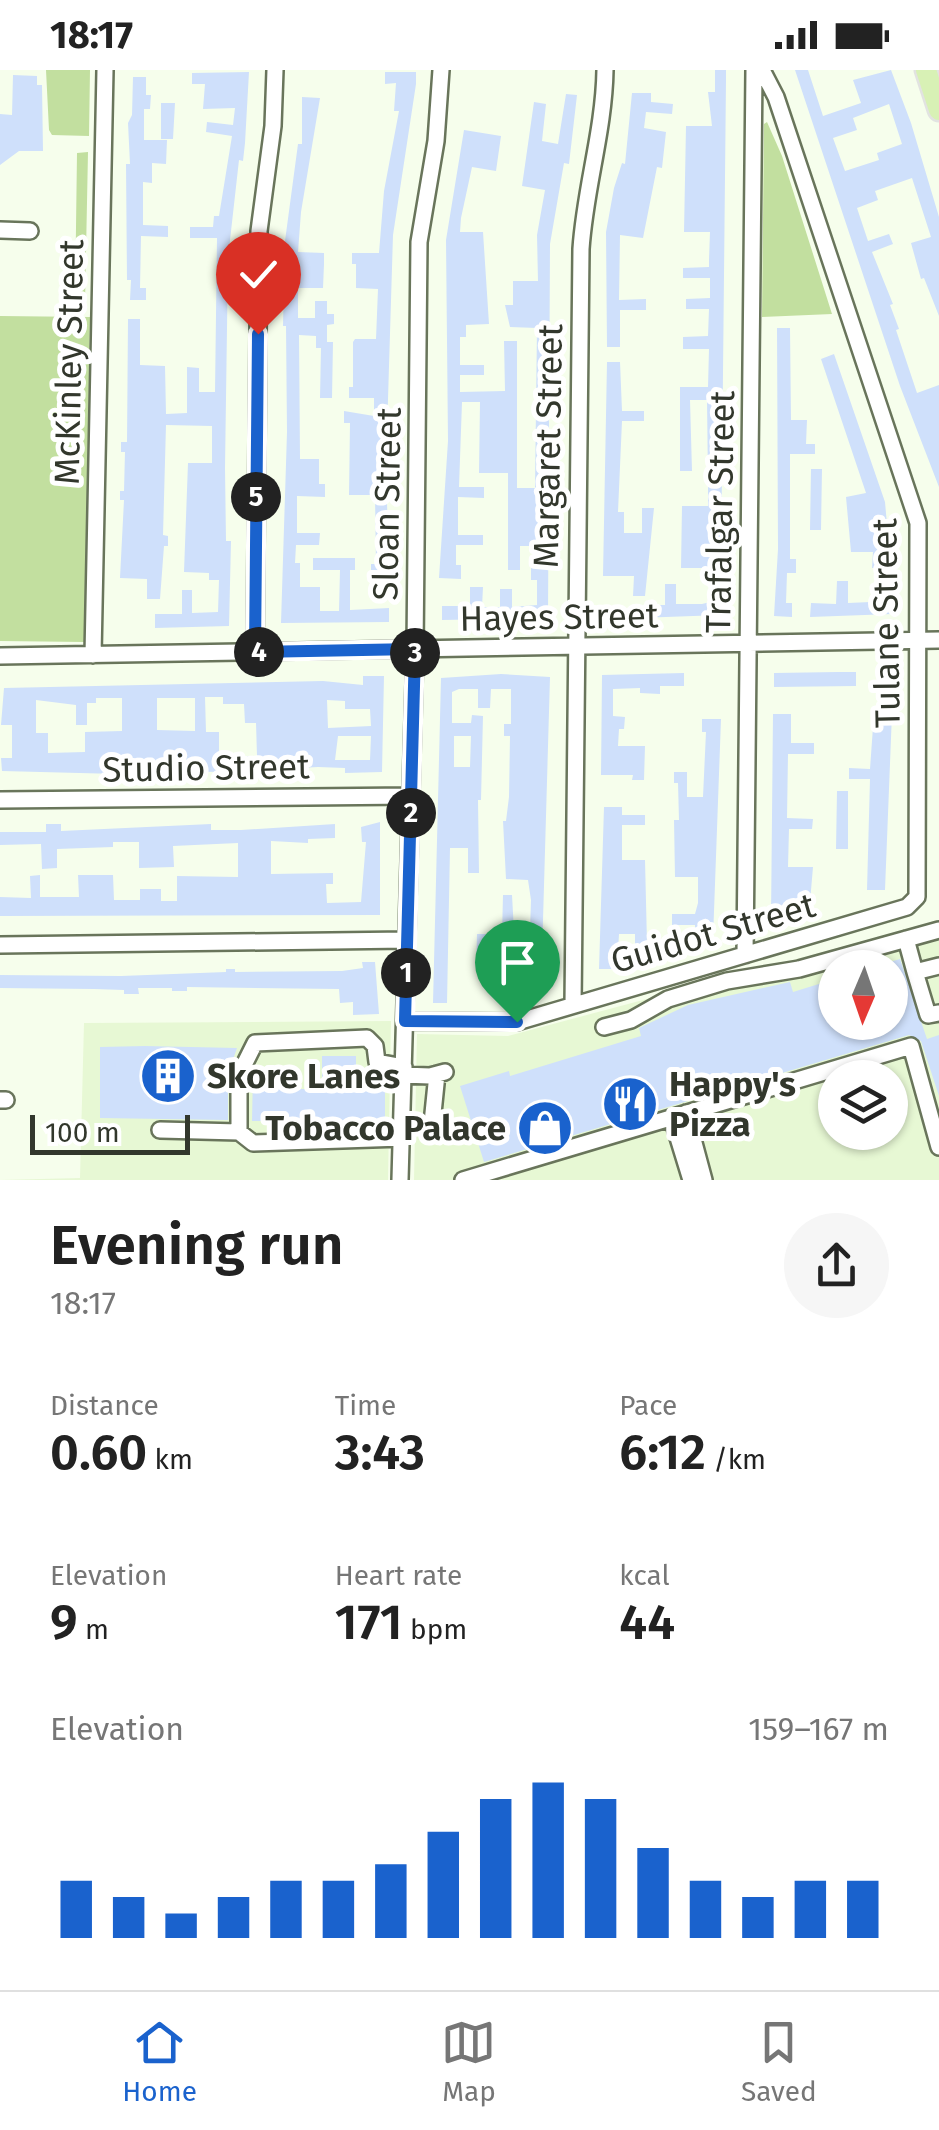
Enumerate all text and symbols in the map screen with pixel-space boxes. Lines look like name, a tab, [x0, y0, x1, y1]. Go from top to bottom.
text: 18:17	[50, 12, 133, 58]
pin	[216, 232, 301, 335]
street label: McKinley Street	[46, 239, 92, 485]
icon: check	[231, 247, 286, 302]
street label: Margaret Street	[525, 323, 571, 568]
street label: Trafalgar Street	[697, 390, 743, 634]
street label: Sloan Street	[364, 407, 410, 601]
pin: 5	[231, 472, 281, 522]
text: 5	[248, 480, 264, 513]
street label: Tulane Street	[863, 517, 909, 728]
street label: Hayes Street	[459, 594, 659, 640]
pin: 4	[234, 627, 284, 677]
pin: 3	[390, 628, 440, 678]
text: 4	[251, 635, 267, 668]
text: 3	[408, 636, 422, 669]
street label: Studio Street	[102, 745, 310, 791]
pin: 2	[386, 788, 436, 838]
text: 2	[404, 796, 418, 829]
street label: Guidot Street	[606, 884, 820, 982]
pin	[475, 920, 560, 1023]
icon: arrive	[490, 935, 545, 990]
pin: 1	[381, 948, 431, 998]
north arrow	[818, 950, 908, 1040]
map controls	[818, 950, 908, 1150]
text: 1	[400, 956, 413, 989]
building icon: Skore Lanes	[138, 1046, 198, 1106]
place label: Skore Lanes	[207, 1055, 400, 1097]
button: layers	[818, 1060, 908, 1150]
place label: Happy's Pizza	[669, 1063, 796, 1145]
restaurant icon: Happy's Pizza	[600, 1074, 660, 1134]
shop icon: Tobacco Palace	[515, 1098, 575, 1158]
place label: Tobacco Palace	[265, 1107, 506, 1149]
scale bar	[30, 1110, 190, 1154]
text: 100 m	[45, 1116, 120, 1149]
text: Evening run	[50, 1213, 344, 1279]
button: share	[784, 1213, 889, 1318]
text: 18:17	[50, 1284, 116, 1322]
text: Distance	[50, 1389, 159, 1422]
text: Time	[335, 1389, 396, 1422]
text: Pace	[619, 1389, 677, 1422]
text: 0.60	[50, 1422, 147, 1482]
text: 3:43	[335, 1422, 425, 1482]
text: 6:12	[619, 1422, 706, 1482]
text: km	[147, 1443, 193, 1476]
text: /km	[706, 1443, 766, 1476]
text: Elevation	[50, 1559, 167, 1592]
text: Heart rate	[335, 1559, 462, 1592]
text: kcal	[619, 1559, 670, 1592]
text: 9	[50, 1592, 78, 1652]
text: 171	[335, 1592, 403, 1652]
text: 44	[619, 1592, 675, 1652]
text: m	[78, 1613, 109, 1646]
text: bpm	[403, 1613, 467, 1646]
text: Elevation	[50, 1710, 184, 1748]
text: 159–167 m	[748, 1710, 889, 1748]
tab: Home	[122, 2015, 197, 2108]
tab: Map	[441, 2015, 496, 2108]
tab: Saved	[741, 2015, 817, 2108]

